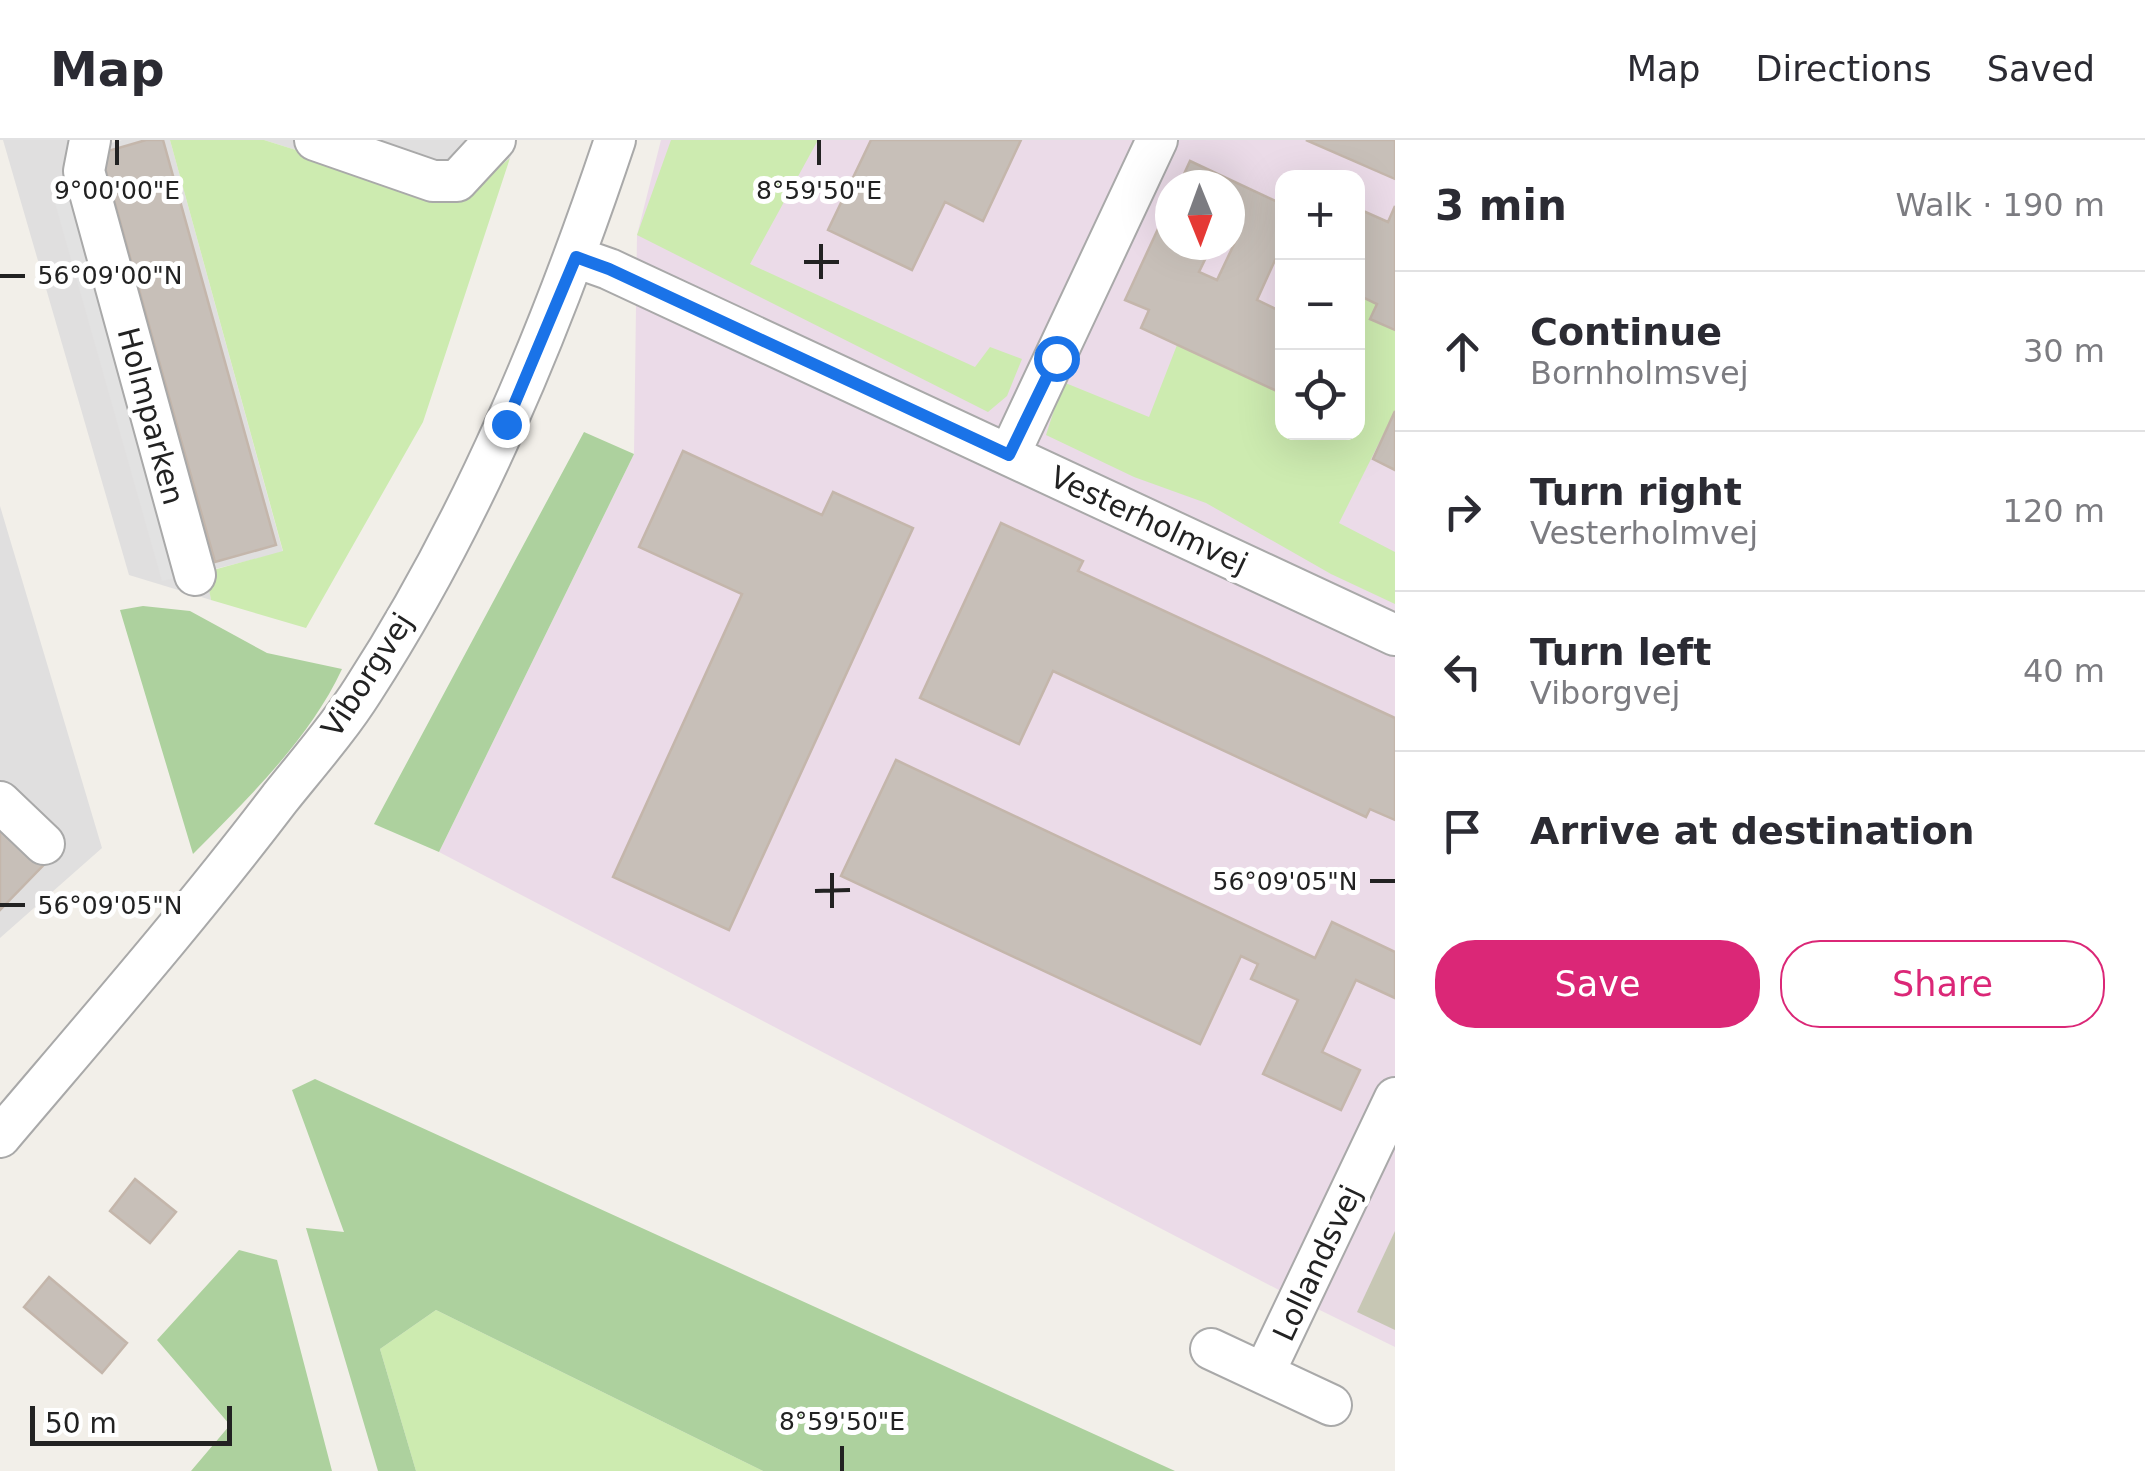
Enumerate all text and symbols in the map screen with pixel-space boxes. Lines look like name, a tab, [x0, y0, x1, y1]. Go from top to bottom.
text: Map	[50, 41, 165, 97]
text: Map	[1627, 49, 1701, 89]
text: Directions	[1756, 49, 1932, 89]
text: Saved	[1987, 49, 2095, 89]
north arrow	[1155, 170, 1245, 260]
map controls	[1275, 170, 1365, 440]
button: +	[1275, 170, 1365, 260]
text: 9°00'00"E	[54, 176, 180, 205]
text: 8°59'50"E	[756, 176, 882, 205]
text: 3 min	[1435, 181, 1567, 230]
text: Walk · 190 m	[1895, 186, 2105, 224]
button: −	[1275, 260, 1365, 350]
text: 56°09'00"N	[37, 261, 183, 290]
text: Continue	[1530, 310, 1722, 354]
street label: Holmparken	[111, 324, 191, 508]
icon: ahead	[1435, 324, 1490, 379]
text: 30 m	[2023, 332, 2105, 370]
route start	[1034, 336, 1080, 382]
button: locate	[1275, 350, 1365, 440]
text: Bornholmsvej	[1530, 354, 1749, 392]
route end	[484, 402, 530, 448]
street label: Vesterholmvej	[1045, 459, 1253, 581]
text: Turn right	[1530, 470, 1742, 514]
icon: right	[1435, 484, 1490, 539]
text: 120 m	[2003, 492, 2105, 530]
text: Vesterholmvej	[1530, 514, 1758, 552]
street label: Viborgvej	[314, 606, 420, 744]
text: Turn left	[1530, 630, 1711, 674]
icon: left	[1435, 644, 1490, 699]
text: 40 m	[2023, 652, 2105, 690]
text: Viborgvej	[1530, 674, 1680, 712]
icon: arrive	[1435, 804, 1490, 859]
text: Arrive at destination	[1530, 809, 1975, 853]
text: 56°09'05"N	[1212, 867, 1358, 896]
text: 56°09'05"N	[37, 891, 183, 920]
button: Save	[1435, 940, 1760, 1028]
button: Share	[1780, 940, 2105, 1028]
street label: Lollandsvej	[1266, 1180, 1368, 1346]
scale bar	[30, 1401, 232, 1446]
text: 50 m	[45, 1407, 117, 1440]
text: 8°59'50"E	[779, 1407, 905, 1436]

